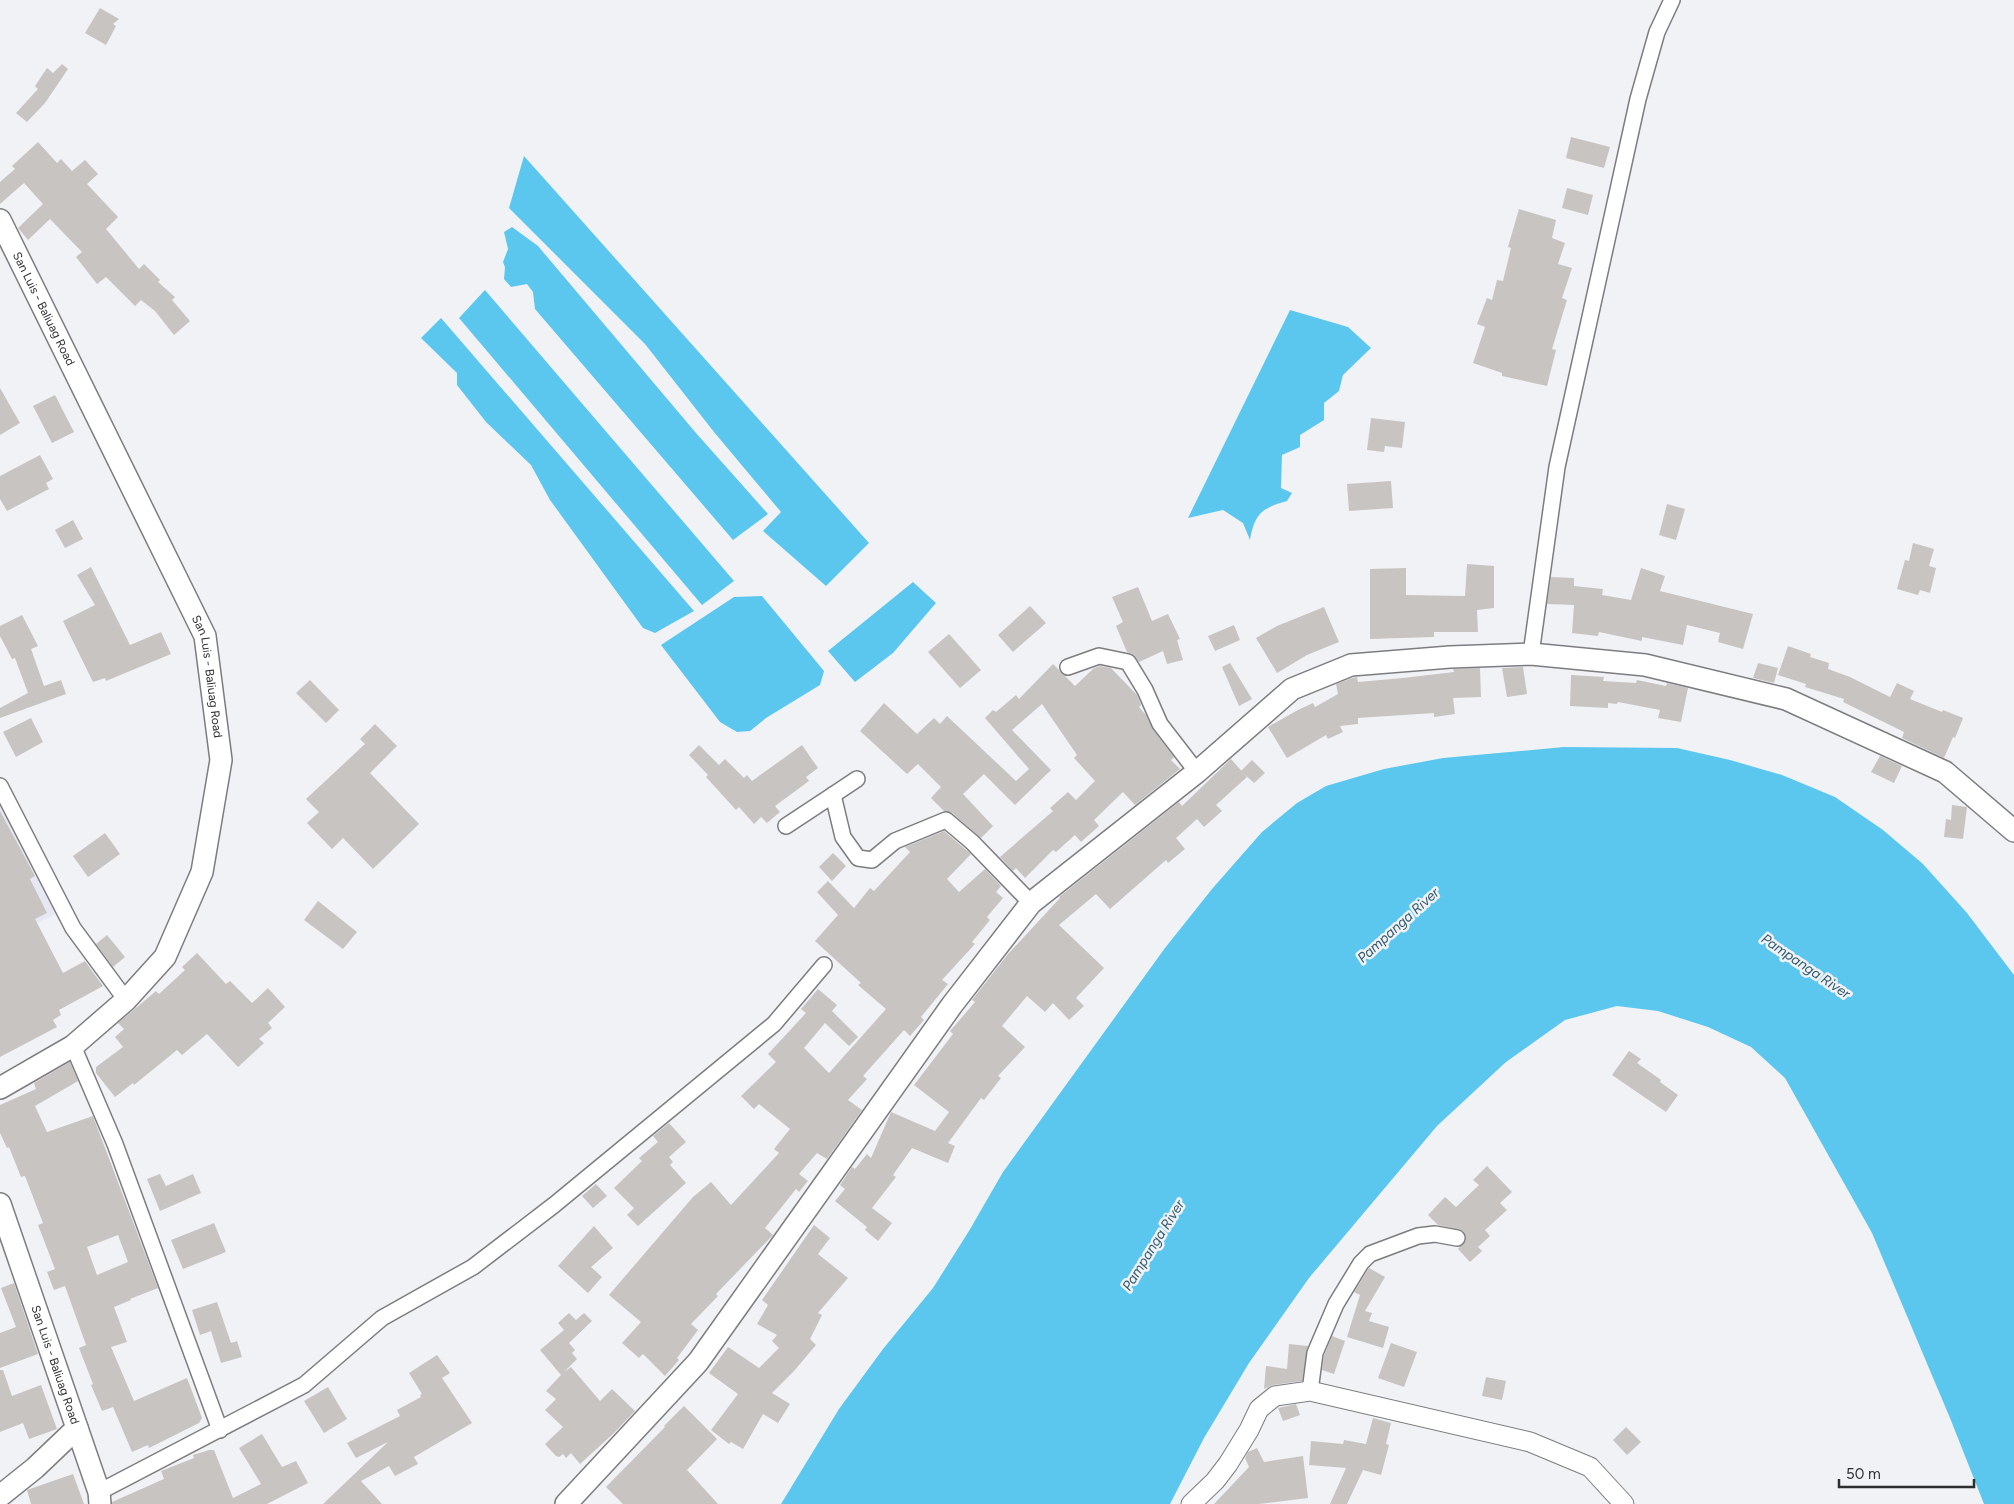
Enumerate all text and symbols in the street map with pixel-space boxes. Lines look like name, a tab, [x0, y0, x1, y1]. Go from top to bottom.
street label: San Luis - Baliuag Road	[10, 250, 78, 368]
street label: San Luis - Baliuag Road	[189, 613, 225, 739]
water label: Pampanga River	[1354, 883, 1444, 966]
water label: Pampanga River	[1758, 930, 1855, 1003]
water label: Pampanga River	[1119, 1196, 1189, 1294]
street label: San Luis - Baliuag Road	[28, 1303, 82, 1426]
scale bar	[1839, 1456, 1974, 1488]
text: 50 m	[1846, 1465, 1881, 1483]

